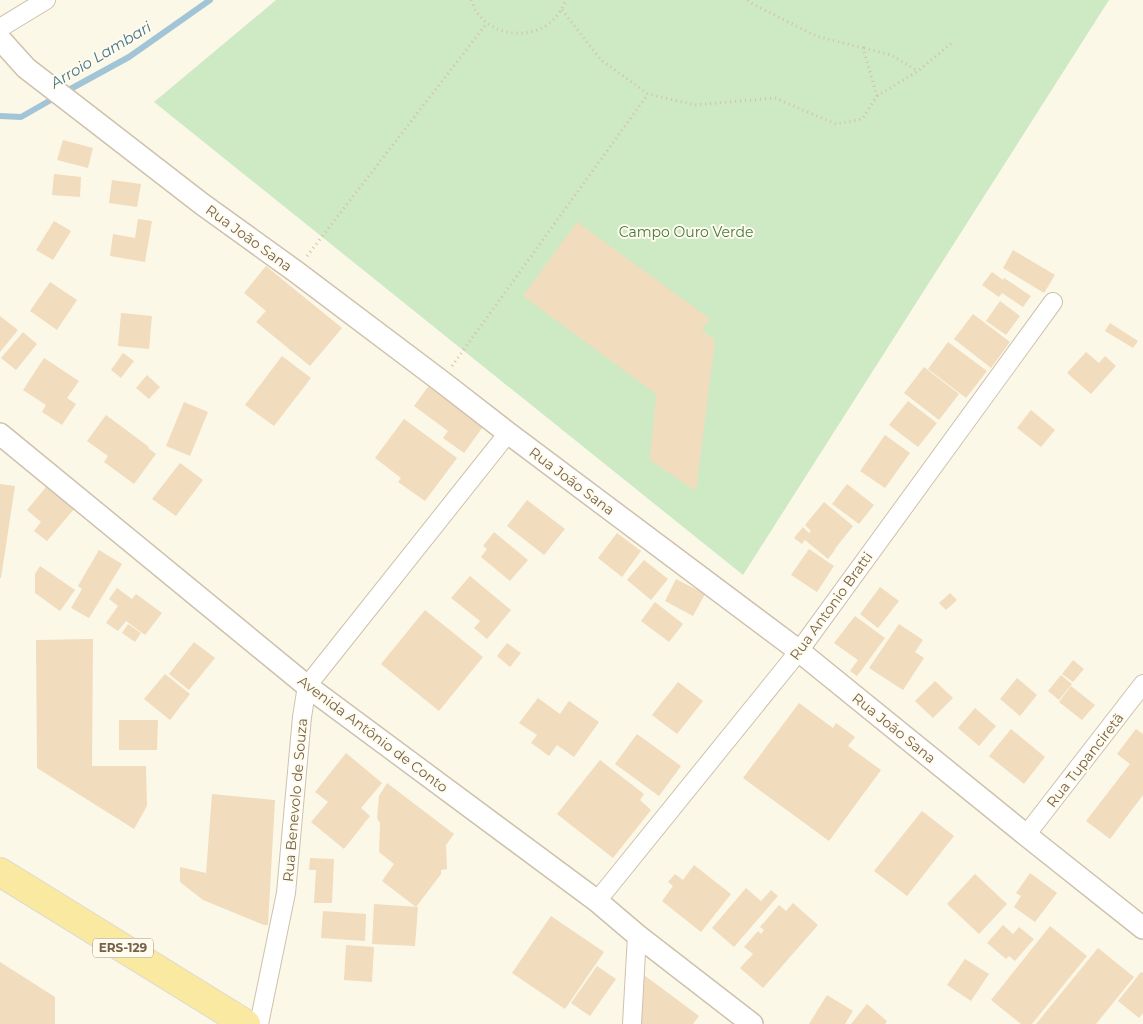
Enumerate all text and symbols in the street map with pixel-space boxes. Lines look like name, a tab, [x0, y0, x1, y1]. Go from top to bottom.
water label: Arroio Lambari	[46, 16, 155, 93]
street label: Rua João Sana	[202, 201, 296, 275]
park label: Campo Ouro Verde	[619, 223, 753, 241]
street label: Rua João Sana	[526, 443, 618, 519]
street label: Rua Antonio Bratti	[786, 548, 876, 664]
street label: Avenida Antônio de Conto	[294, 672, 452, 796]
street label: Rua João Sana	[849, 689, 939, 767]
street label: Rua Tupanciretã	[1043, 709, 1127, 811]
street label: Rua Benevolo de Souza	[279, 717, 311, 883]
road number: ERS-129	[93, 938, 153, 958]

